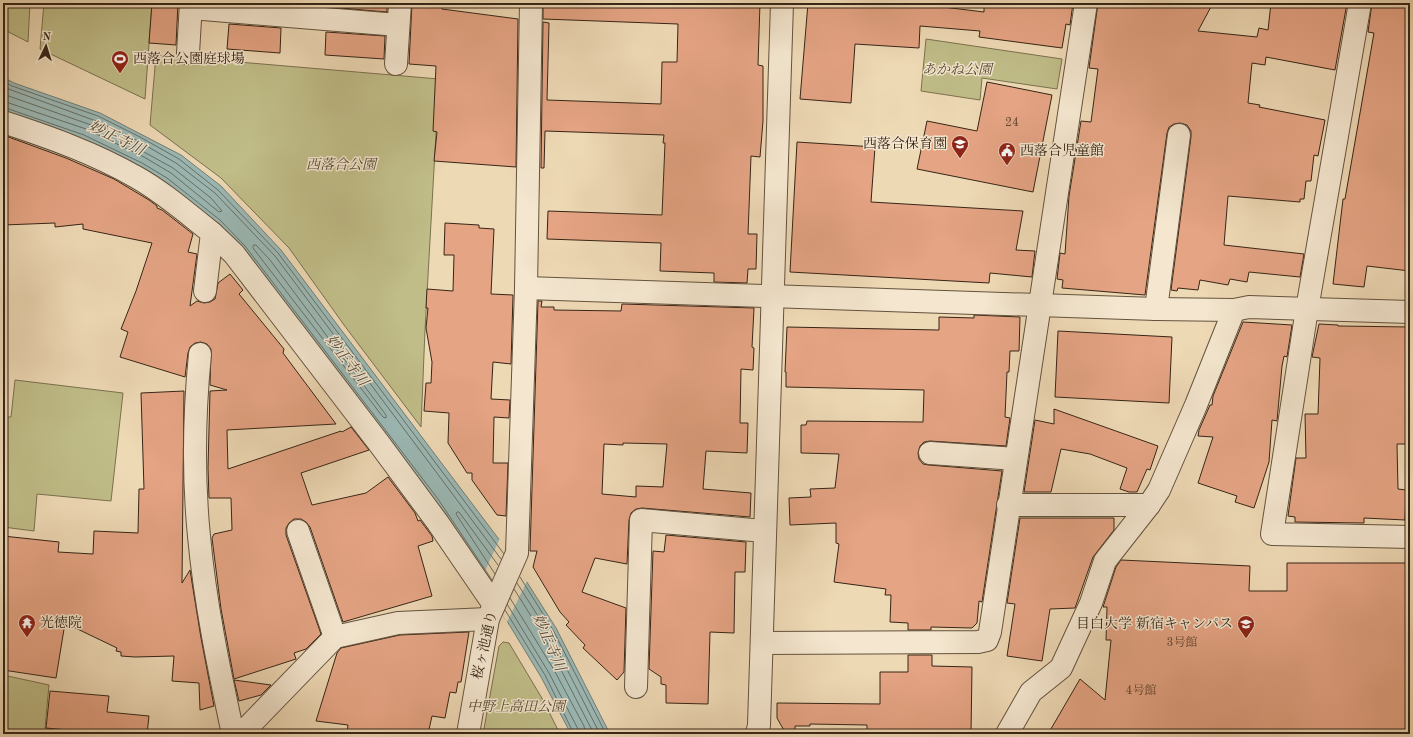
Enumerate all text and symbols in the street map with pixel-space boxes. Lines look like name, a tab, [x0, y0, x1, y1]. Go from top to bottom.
north arrow	[26, 26, 66, 66]
text: N	[42, 32, 52, 43]
sports icon: 西落合公園庭球場	[110, 49, 130, 74]
place label: 西落合公園庭球場	[133, 51, 245, 66]
park label: あかね公園	[922, 62, 994, 77]
water label: 妙正寺川	[86, 117, 149, 160]
house number: 24	[1005, 117, 1019, 129]
school or university icon: 西落合保育園	[950, 134, 970, 159]
place label: 西落合保育園	[863, 136, 947, 151]
public building icon: 西落合児童館	[997, 141, 1017, 166]
place label: 西落合児童館	[1020, 143, 1104, 158]
park label: 西落合公園	[306, 157, 378, 172]
water label: 妙正寺川	[322, 331, 373, 391]
street label: 桜ヶ池通り	[469, 609, 500, 681]
water label: 妙正寺川	[529, 612, 569, 675]
temple icon: 光徳院	[17, 613, 37, 638]
school or university icon: 目白大学 新宿キャンパス	[1236, 614, 1256, 639]
place label: 光徳院	[40, 615, 82, 630]
place label: 目白大学 新宿キャンパス	[1076, 616, 1233, 631]
house number: 3号館	[1167, 635, 1197, 649]
house number: 4号館	[1126, 683, 1156, 697]
park label: 中野上高田公園	[467, 699, 567, 714]

